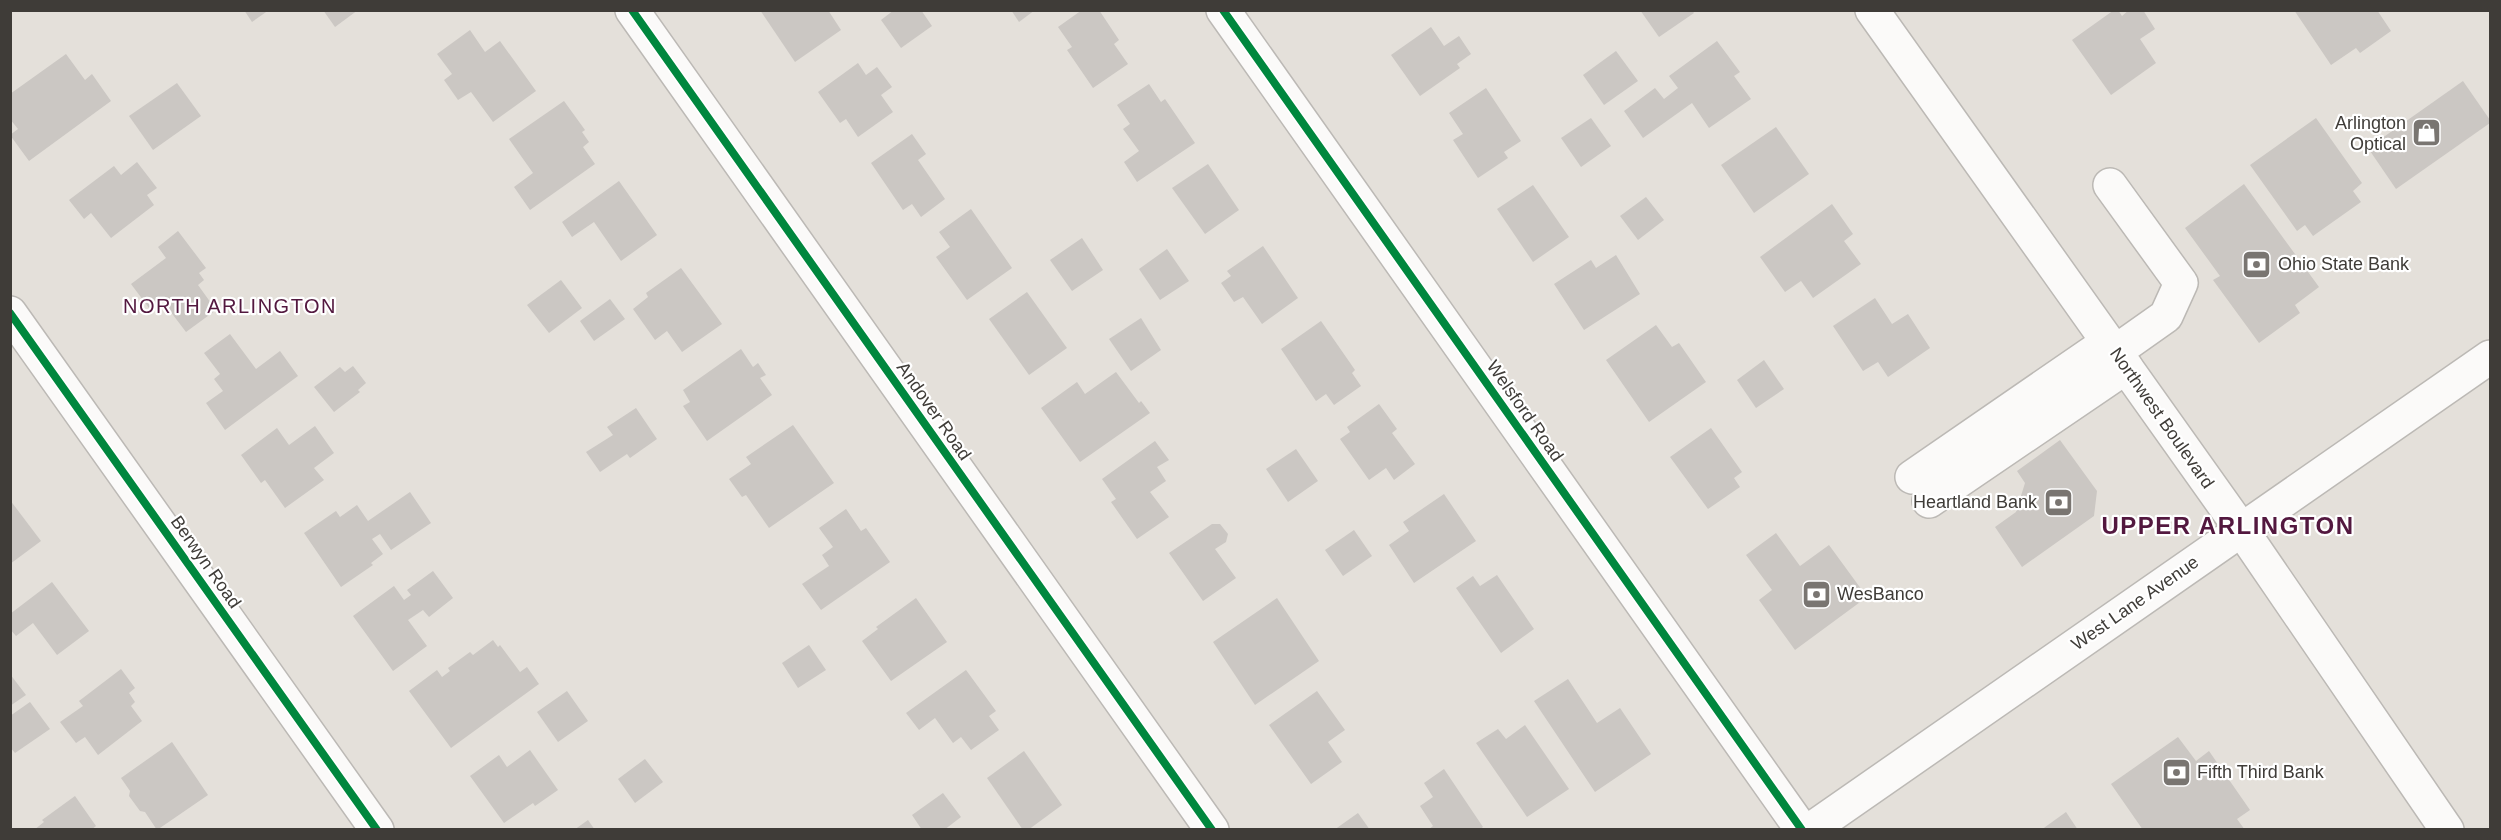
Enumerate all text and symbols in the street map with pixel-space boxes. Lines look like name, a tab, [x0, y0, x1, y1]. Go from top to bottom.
place label: Arlington Optical	[2335, 113, 2406, 154]
shop icon: Arlington Optical	[2411, 117, 2443, 149]
bank icon: Ohio State Bank	[2241, 248, 2273, 280]
place label: Ohio State Bank	[2278, 254, 2410, 274]
district label: NORTH ARLINGTON	[123, 295, 337, 317]
street label: Northwest Boulevard	[2106, 344, 2218, 492]
street label: Welsford Road	[1483, 357, 1567, 465]
street label: Andover Road	[893, 358, 975, 464]
bank icon: Heartland Bank	[2042, 486, 2074, 518]
place label: Heartland Bank	[1913, 492, 2038, 512]
street label: Berwyn Road	[167, 512, 245, 612]
district label: UPPER ARLINGTON	[2101, 512, 2355, 539]
street label: West Lane Avenue	[2068, 552, 2202, 654]
bank icon: WesBanco	[1800, 578, 1832, 610]
place label: WesBanco	[1837, 584, 1924, 604]
bank icon: Fifth Third Bank	[2160, 756, 2192, 788]
place label: Fifth Third Bank	[2197, 762, 2325, 782]

